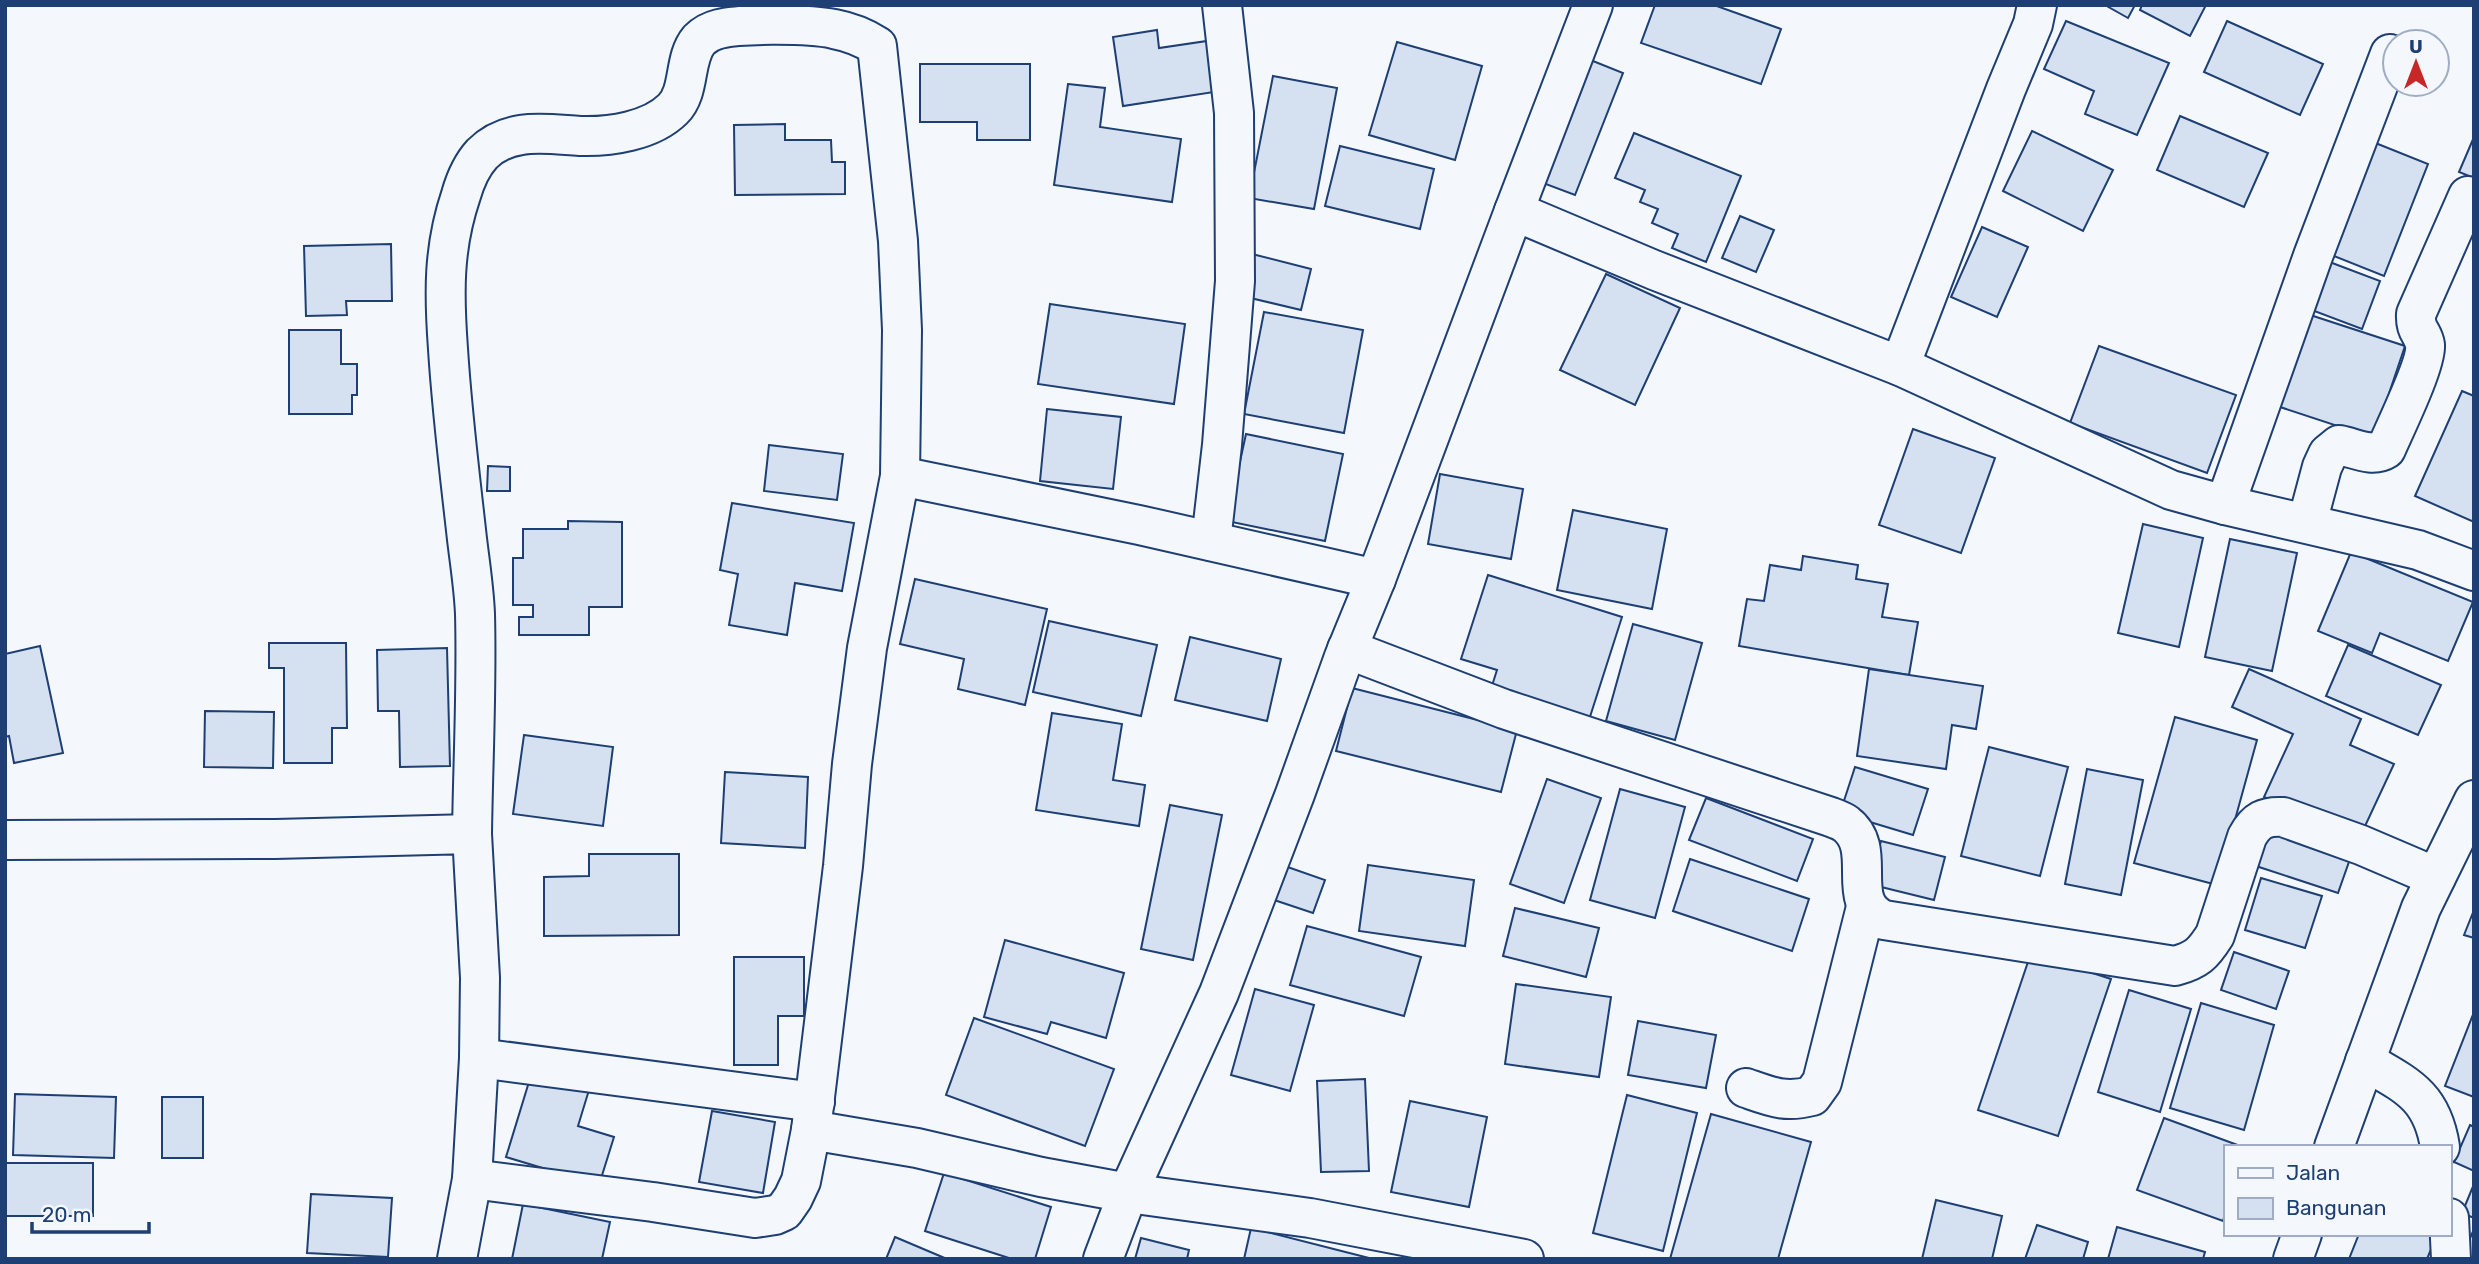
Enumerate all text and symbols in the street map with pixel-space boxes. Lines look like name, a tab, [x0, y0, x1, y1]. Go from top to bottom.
north arrow	[2381, 28, 2451, 98]
text: U	[2409, 35, 2423, 58]
legend	[2224, 1145, 2451, 1236]
text: Jalan	[2286, 1160, 2340, 1185]
scale bar	[32, 1190, 149, 1234]
text: Bangunan	[2286, 1195, 2387, 1220]
text: 20 m	[42, 1202, 91, 1227]

